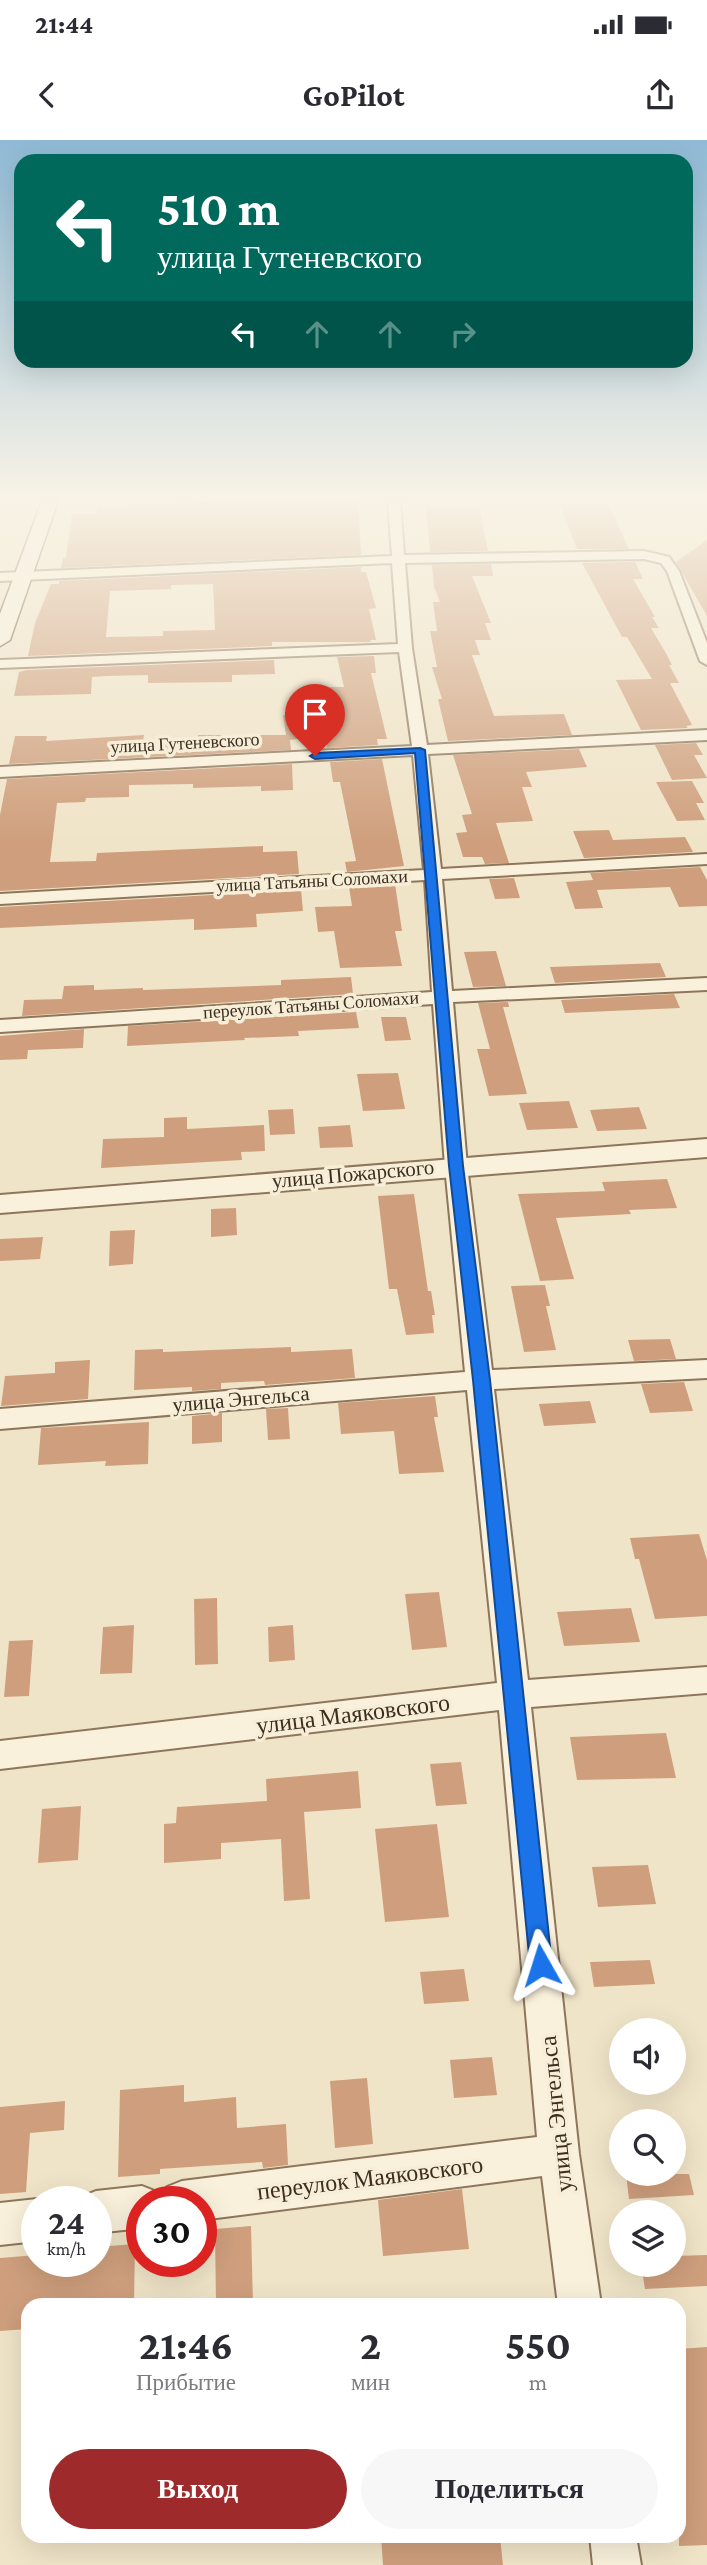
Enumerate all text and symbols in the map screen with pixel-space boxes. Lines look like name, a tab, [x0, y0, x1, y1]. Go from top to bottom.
text: 21:44	[35, 10, 93, 39]
icon: back	[28, 76, 66, 114]
icon: share	[641, 76, 679, 114]
text: GoPilot	[303, 77, 404, 113]
text: 510 m	[157, 181, 280, 236]
icon: left	[42, 182, 133, 273]
text: улица Гутеневского	[157, 239, 422, 275]
icon: left	[225, 315, 263, 353]
icon: ahead	[298, 315, 336, 353]
icon: ahead	[371, 315, 409, 353]
icon: right	[444, 315, 482, 353]
pin	[285, 684, 345, 756]
icon: arrive	[296, 695, 334, 733]
street label: улица Гутеневского	[110, 729, 260, 757]
street label: улица Татьяны Соломахи	[216, 866, 409, 896]
street label: переулок Татьяны Соломахи	[202, 987, 420, 1023]
street label: улица Пожарского	[271, 1155, 435, 1193]
street label: улица Энгельса	[171, 1381, 311, 1417]
street label: улица Маяковского	[255, 1688, 451, 1739]
position arrow	[504, 1928, 578, 2002]
map controls	[609, 2018, 686, 2277]
button: sound	[609, 2018, 686, 2095]
street label: улица Энгельса	[534, 2034, 577, 2194]
button: search	[609, 2109, 686, 2186]
street label: переулок Маяковского	[255, 2150, 485, 2205]
speed limit sign: 30	[126, 2186, 217, 2277]
button: layers	[609, 2200, 686, 2277]
text: 24	[48, 2203, 85, 2242]
text: km/h	[47, 2239, 86, 2259]
text: 21:46	[139, 2321, 233, 2368]
text: 2	[360, 2321, 381, 2368]
text: 550	[505, 2321, 571, 2368]
text: Прибытие	[136, 2369, 236, 2395]
text: мин	[351, 2369, 390, 2395]
text: m	[529, 2369, 547, 2395]
button: Выход	[49, 2449, 347, 2529]
button: Поделиться	[361, 2449, 658, 2529]

